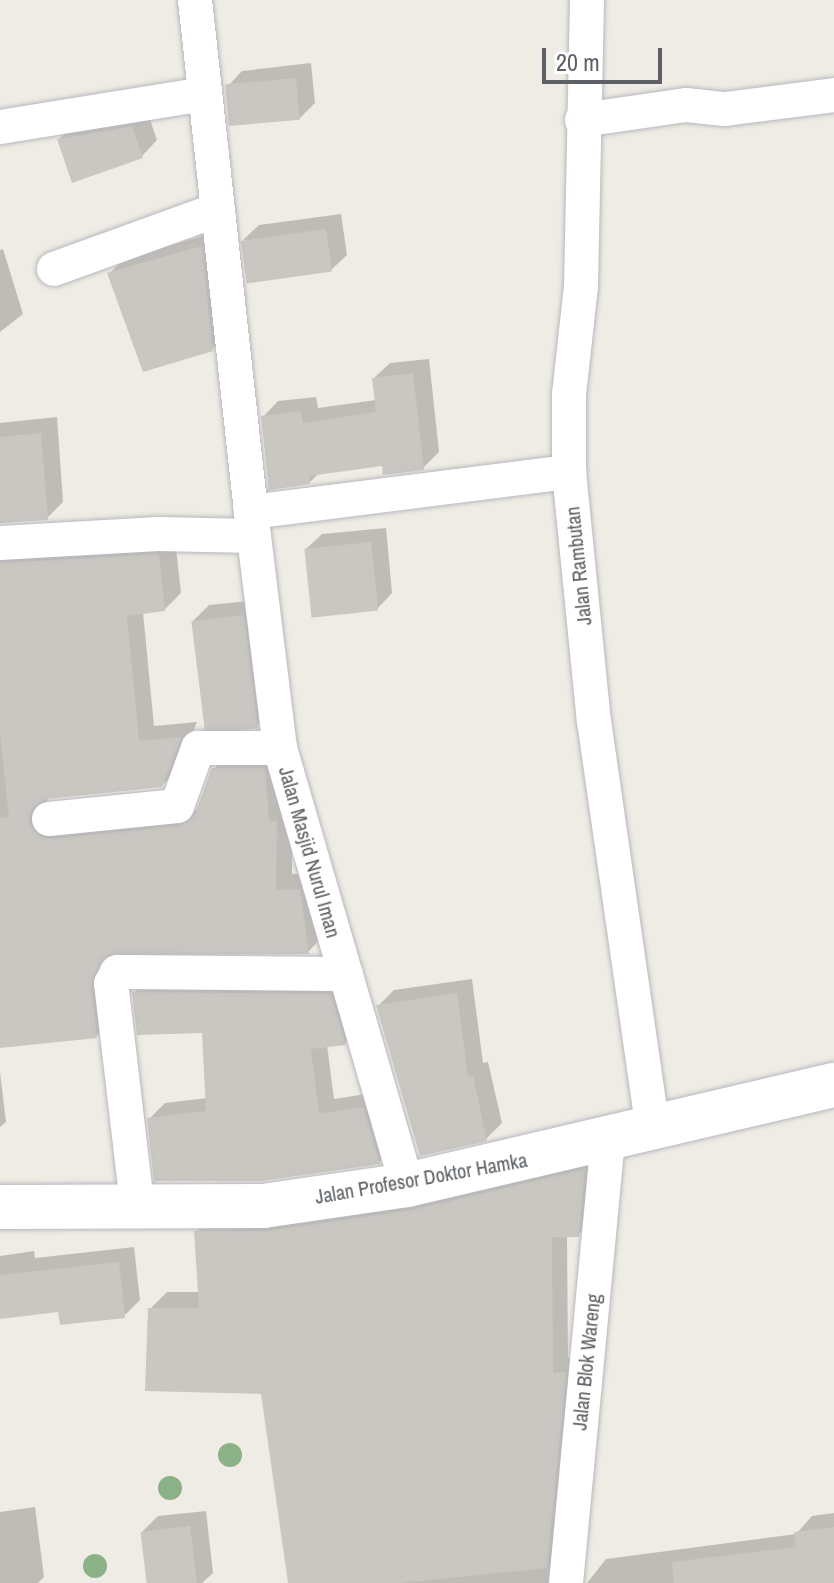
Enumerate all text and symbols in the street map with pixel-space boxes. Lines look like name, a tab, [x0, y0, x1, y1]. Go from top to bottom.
scale bar	[546, 32, 666, 82]
text: 20 m	[556, 46, 600, 78]
street label: Jalan Rambutan	[560, 505, 596, 627]
street label: Jalan Masjid Nurul Iman	[274, 764, 346, 940]
street label: Jalan Profesor Doktor Hamka	[313, 1148, 529, 1208]
street label: Jalan Blok Wareng	[567, 1293, 605, 1431]

